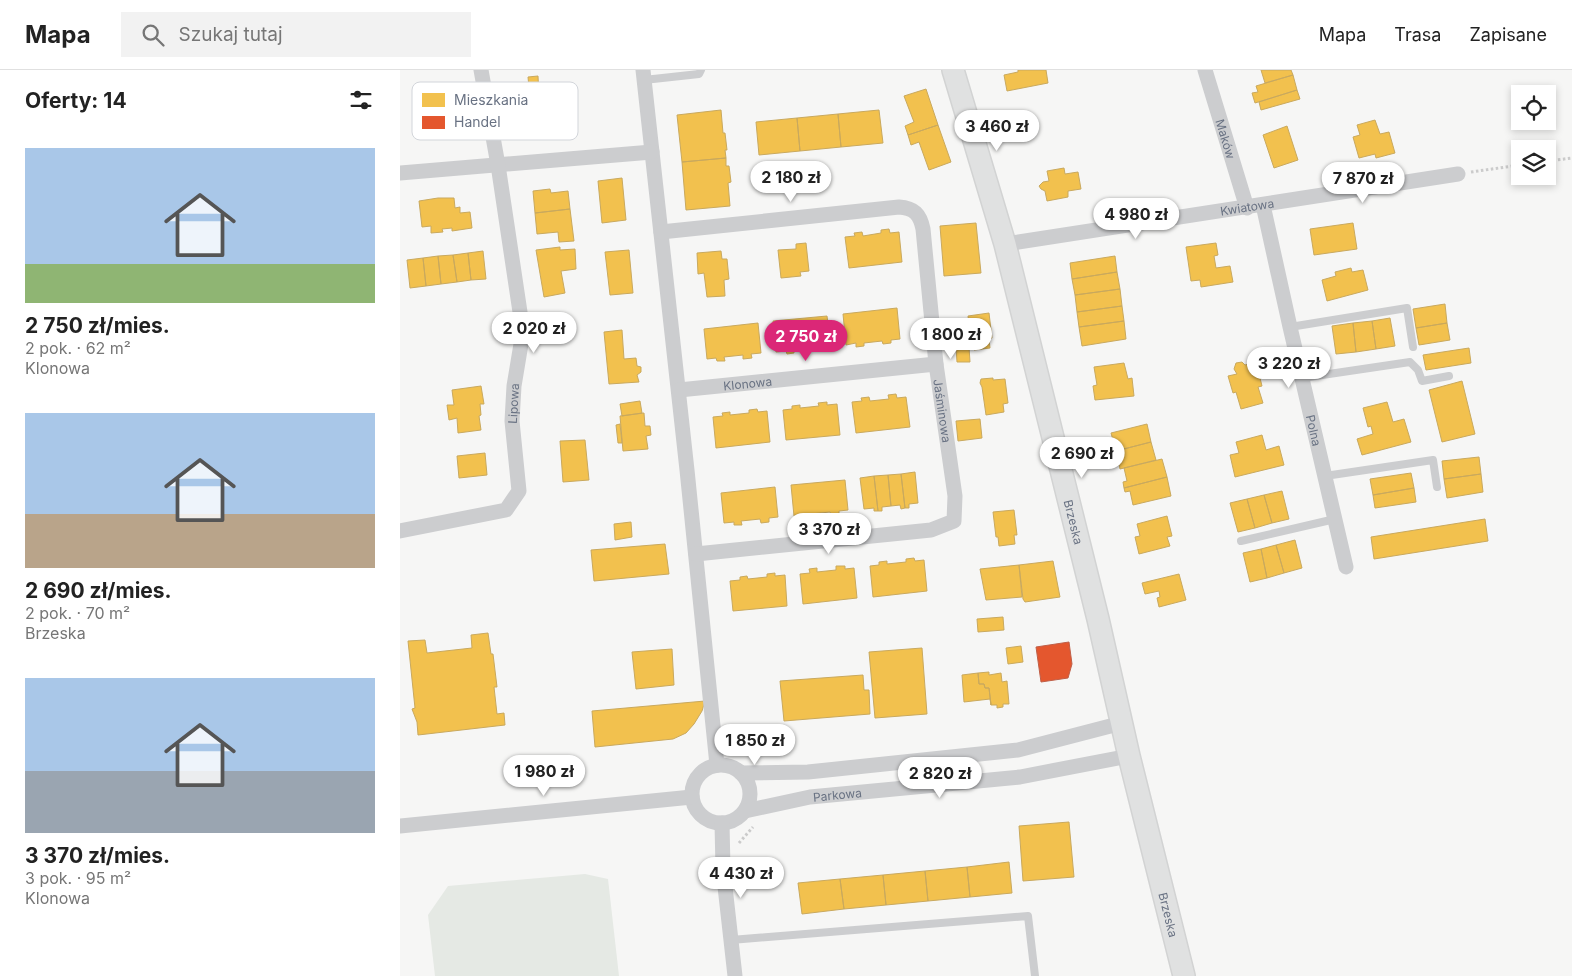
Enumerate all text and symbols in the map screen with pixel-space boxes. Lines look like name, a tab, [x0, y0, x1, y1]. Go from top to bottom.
search box	[121, 12, 471, 57]
text: Mapa	[25, 20, 91, 49]
icon: search	[139, 21, 167, 49]
text: Szukaj tutaj	[179, 23, 283, 46]
text: Mapa	[1319, 24, 1366, 45]
text: Trasa	[1394, 24, 1441, 45]
text: Zapisane	[1469, 24, 1547, 45]
legend	[412, 82, 578, 140]
map controls	[1511, 85, 1556, 185]
button: locate	[1511, 85, 1556, 130]
icon: filters	[347, 86, 375, 114]
text: Oferty: 14	[25, 88, 127, 113]
text: Mieszkania	[454, 91, 528, 108]
pin: 3 460 zł	[945, 109, 1049, 152]
text: Handel	[454, 113, 501, 130]
text: 3 460 zł	[965, 116, 1029, 136]
street label: Maków	[1213, 117, 1239, 161]
button: layers	[1511, 140, 1556, 185]
pin: 2 180 zł	[739, 160, 843, 203]
pin: 7 870 zł	[1311, 162, 1415, 204]
text: 2 180 zł	[761, 167, 821, 187]
text: 7 870 zł	[1333, 168, 1393, 188]
icon: home	[155, 180, 245, 270]
street label: Kwiatowa	[1219, 195, 1275, 218]
pin: 4 980 zł	[1084, 198, 1188, 240]
text: 4 980 zł	[1104, 204, 1168, 224]
pin: 2 020 zł	[482, 312, 586, 354]
text: 2 750 zł/mies.	[25, 313, 170, 338]
text: 2 020 zł	[503, 318, 565, 338]
pin: 1 800 zł	[899, 318, 1003, 360]
pin: 2 750 zł	[754, 320, 858, 362]
text: 1 800 zł	[921, 324, 981, 344]
text: 2 750 zł	[775, 326, 837, 346]
text: 2 pok. · 62 m²	[25, 338, 131, 358]
pin: 3 220 zł	[1237, 346, 1341, 389]
text: 3 220 zł	[1258, 353, 1320, 373]
text: Klonowa	[25, 358, 90, 378]
street label: Klonowa	[723, 373, 773, 393]
street label: Jaśminowa	[931, 378, 955, 443]
street label: Lipowa	[504, 383, 522, 424]
street label: Polna	[1303, 413, 1325, 447]
pin: 2 690 zł	[1030, 436, 1134, 479]
text: 2 690 zł	[1051, 443, 1113, 463]
icon: home	[155, 445, 245, 535]
street label: Brzeska	[1061, 498, 1087, 546]
pin: 3 370 zł	[777, 512, 881, 555]
text: 3 370 zł	[798, 519, 860, 539]
text: 2 690 zł/mies.	[25, 578, 172, 603]
text: 2 pok. · 70 m²	[25, 603, 130, 623]
text: Brzeska	[25, 623, 86, 643]
icon: home	[155, 710, 245, 800]
pin: 1 850 zł	[703, 724, 807, 766]
text: 1 850 zł	[725, 730, 785, 750]
pin: 1 980 zł	[492, 754, 596, 797]
pin: 2 820 zł	[888, 756, 992, 799]
text: 1 980 zł	[514, 761, 574, 781]
text: 2 820 zł	[909, 763, 971, 783]
street label: Parkowa	[812, 785, 863, 804]
text: 3 370 zł/mies.	[25, 843, 170, 868]
pin: 4 430 zł	[689, 856, 793, 899]
text: 4 430 zł	[709, 863, 773, 883]
text: 3 pok. · 95 m²	[25, 868, 131, 888]
text: Klonowa	[25, 888, 90, 908]
street label: Brzeska	[1156, 891, 1181, 939]

